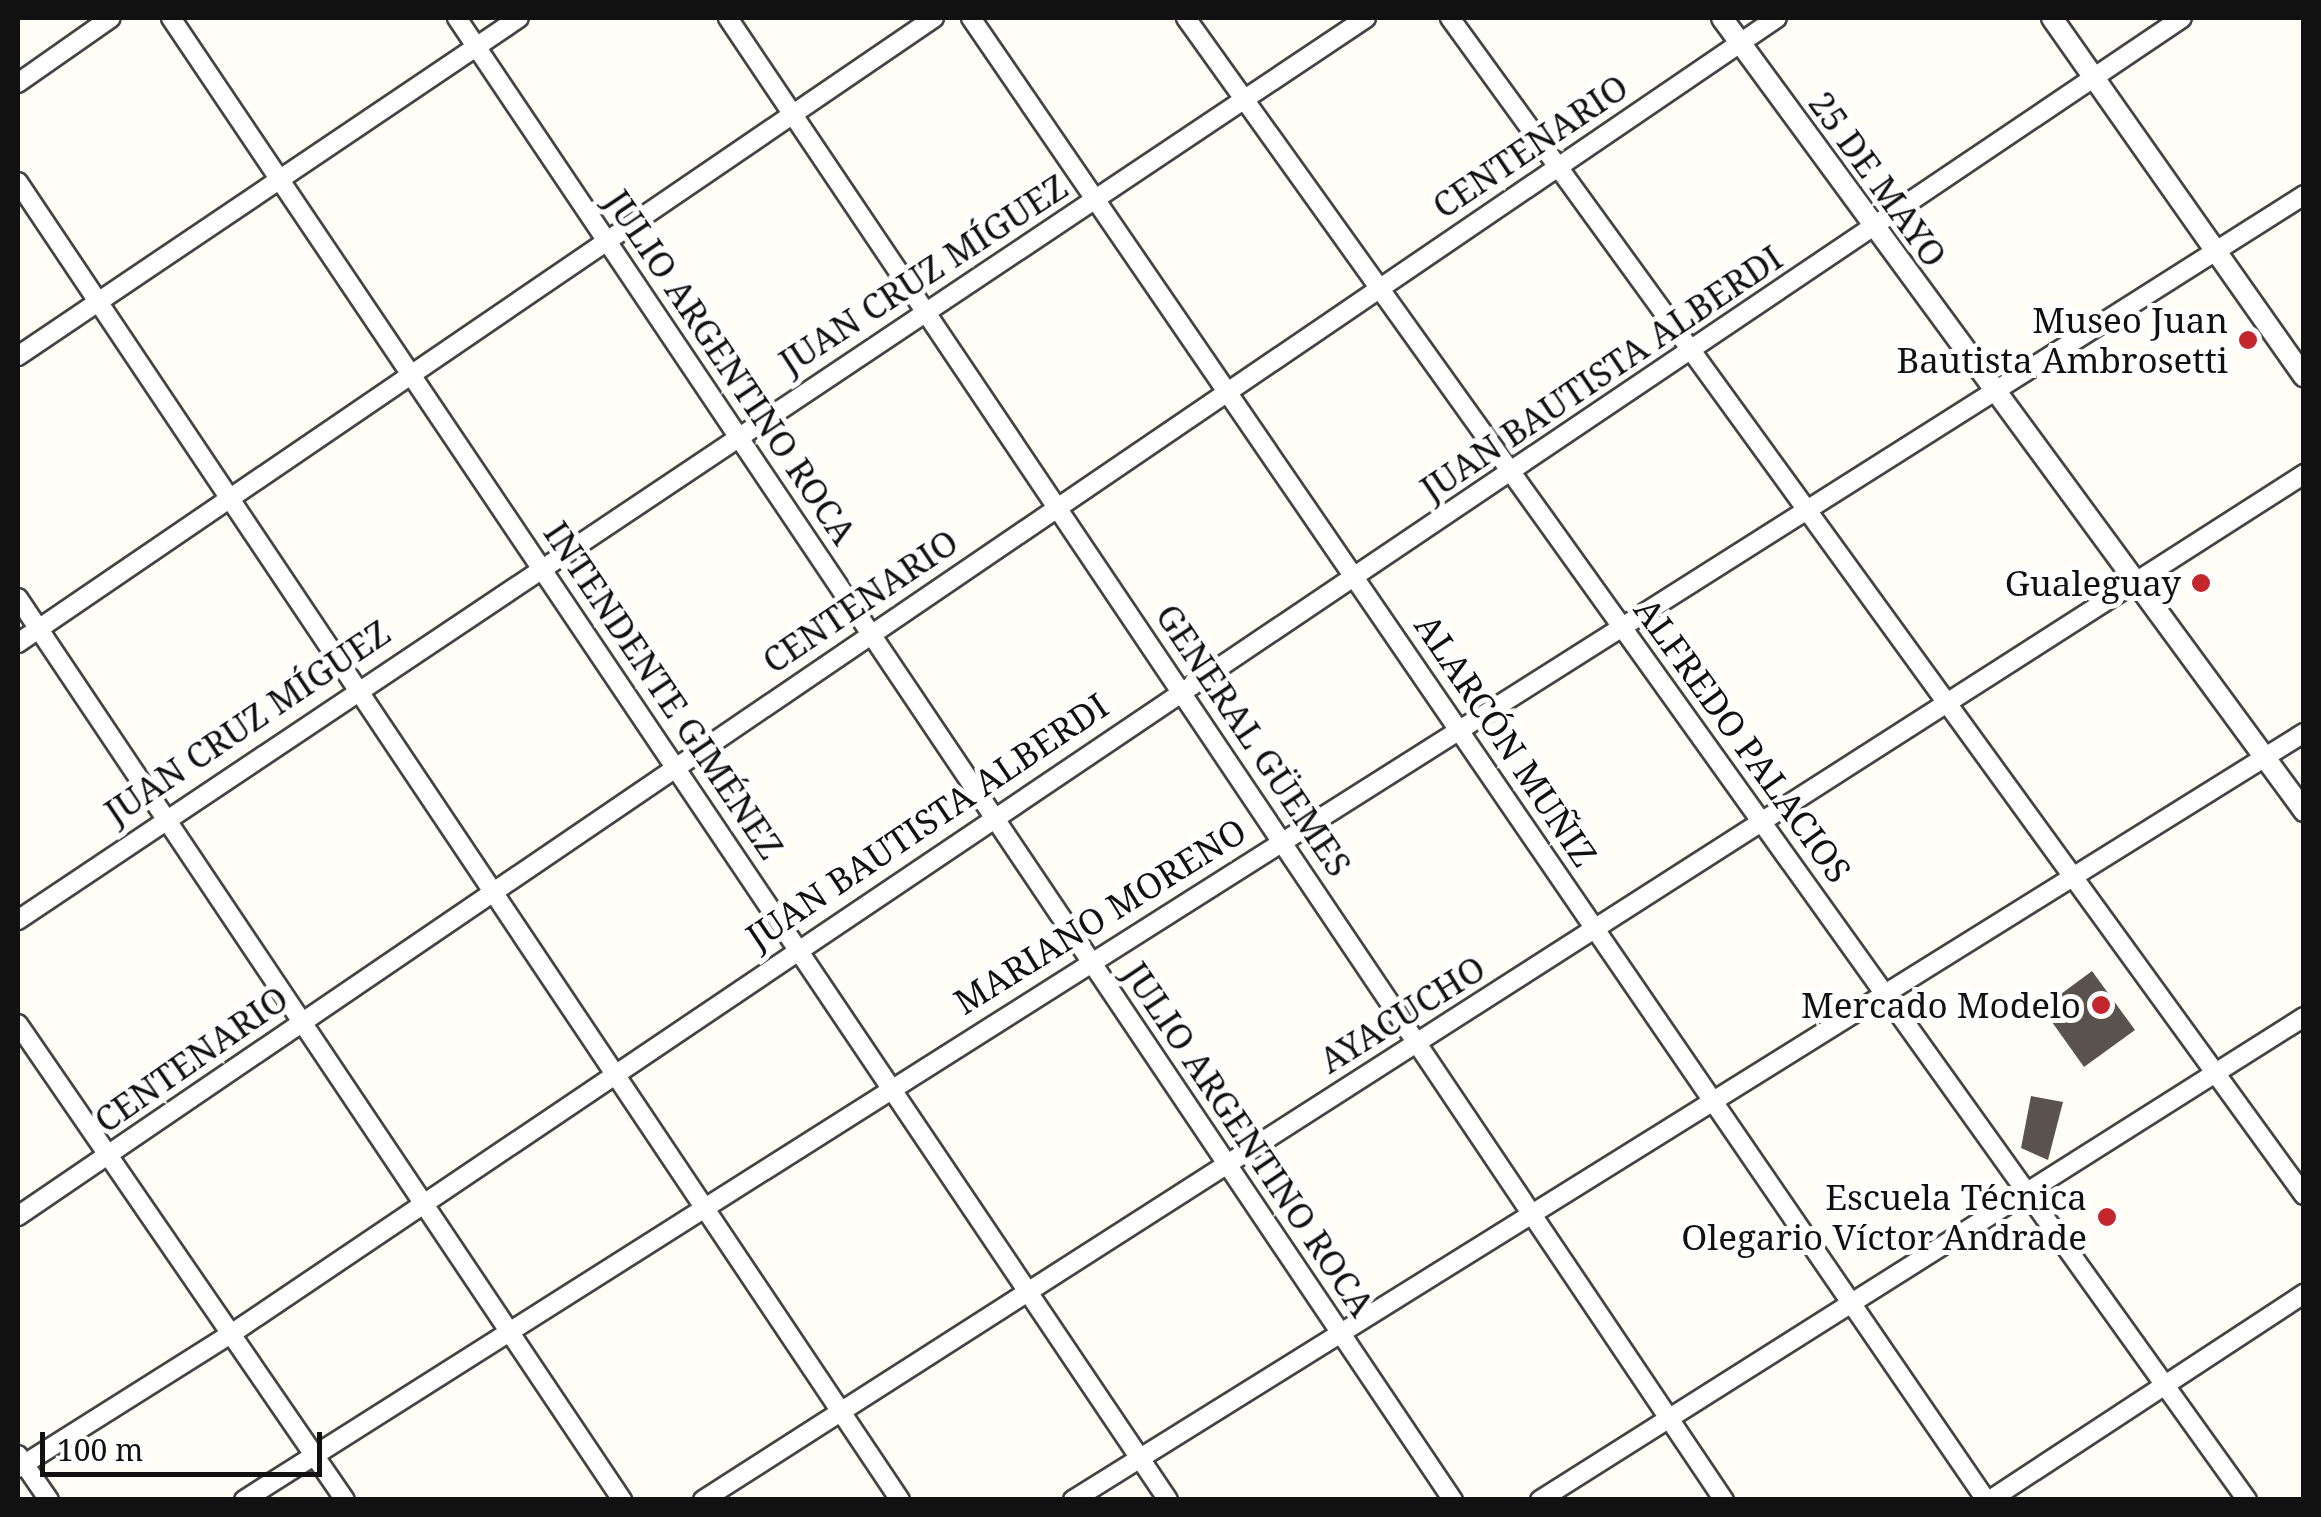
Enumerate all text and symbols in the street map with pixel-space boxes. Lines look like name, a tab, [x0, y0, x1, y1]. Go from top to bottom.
street label: CENTENARIO	[1424, 65, 1636, 227]
street label: 25 DE MAYO	[1800, 83, 1956, 275]
street label: JUAN CRUZ MÍGUEZ	[771, 165, 1075, 383]
street label: JULIO ARGENTINO ROCA	[597, 182, 865, 552]
street label: JUAN BAUTISTA ALBERDI	[1412, 236, 1790, 510]
place label: Museo Juan Bautista Ambrosetti	[1896, 299, 2228, 381]
marker: Museo Juan Bautista Ambrosetti	[2237, 329, 2259, 351]
street label: INTENDENTE GIMÉNEZ	[535, 513, 793, 867]
street label: CENTENARIO	[754, 520, 966, 682]
place label: Gualeguay	[2005, 562, 2181, 604]
marker: Gualeguay	[2190, 572, 2212, 594]
street label: ALFREDO PALACIOS	[1626, 589, 1860, 891]
street label: GENERAL GÜEMES	[1147, 596, 1361, 884]
street label: ALARCÓN MUÑIZ	[1406, 606, 1606, 874]
street label: JUAN CRUZ MÍGUEZ	[97, 611, 397, 833]
street label: JUAN BAUTISTA ALBERDI	[738, 684, 1116, 958]
street label: MARIANO MORENO	[946, 809, 1254, 1023]
street label: AYACUCHO	[1311, 947, 1493, 1081]
street label: JULIO ARGENTINO ROCA	[1115, 954, 1383, 1324]
street label: CENTENARIO	[86, 977, 296, 1141]
place label: Mercado Modelo	[1801, 984, 2081, 1026]
marker: Mercado Modelo	[2090, 994, 2112, 1016]
place label: Escuela Técnica Olegario Víctor Andrade	[1681, 1176, 2087, 1258]
marker: Escuela Técnica Olegario Víctor Andrade	[2096, 1206, 2118, 1228]
scale bar	[45, 1412, 328, 1474]
text: 100 m	[57, 1429, 143, 1470]

